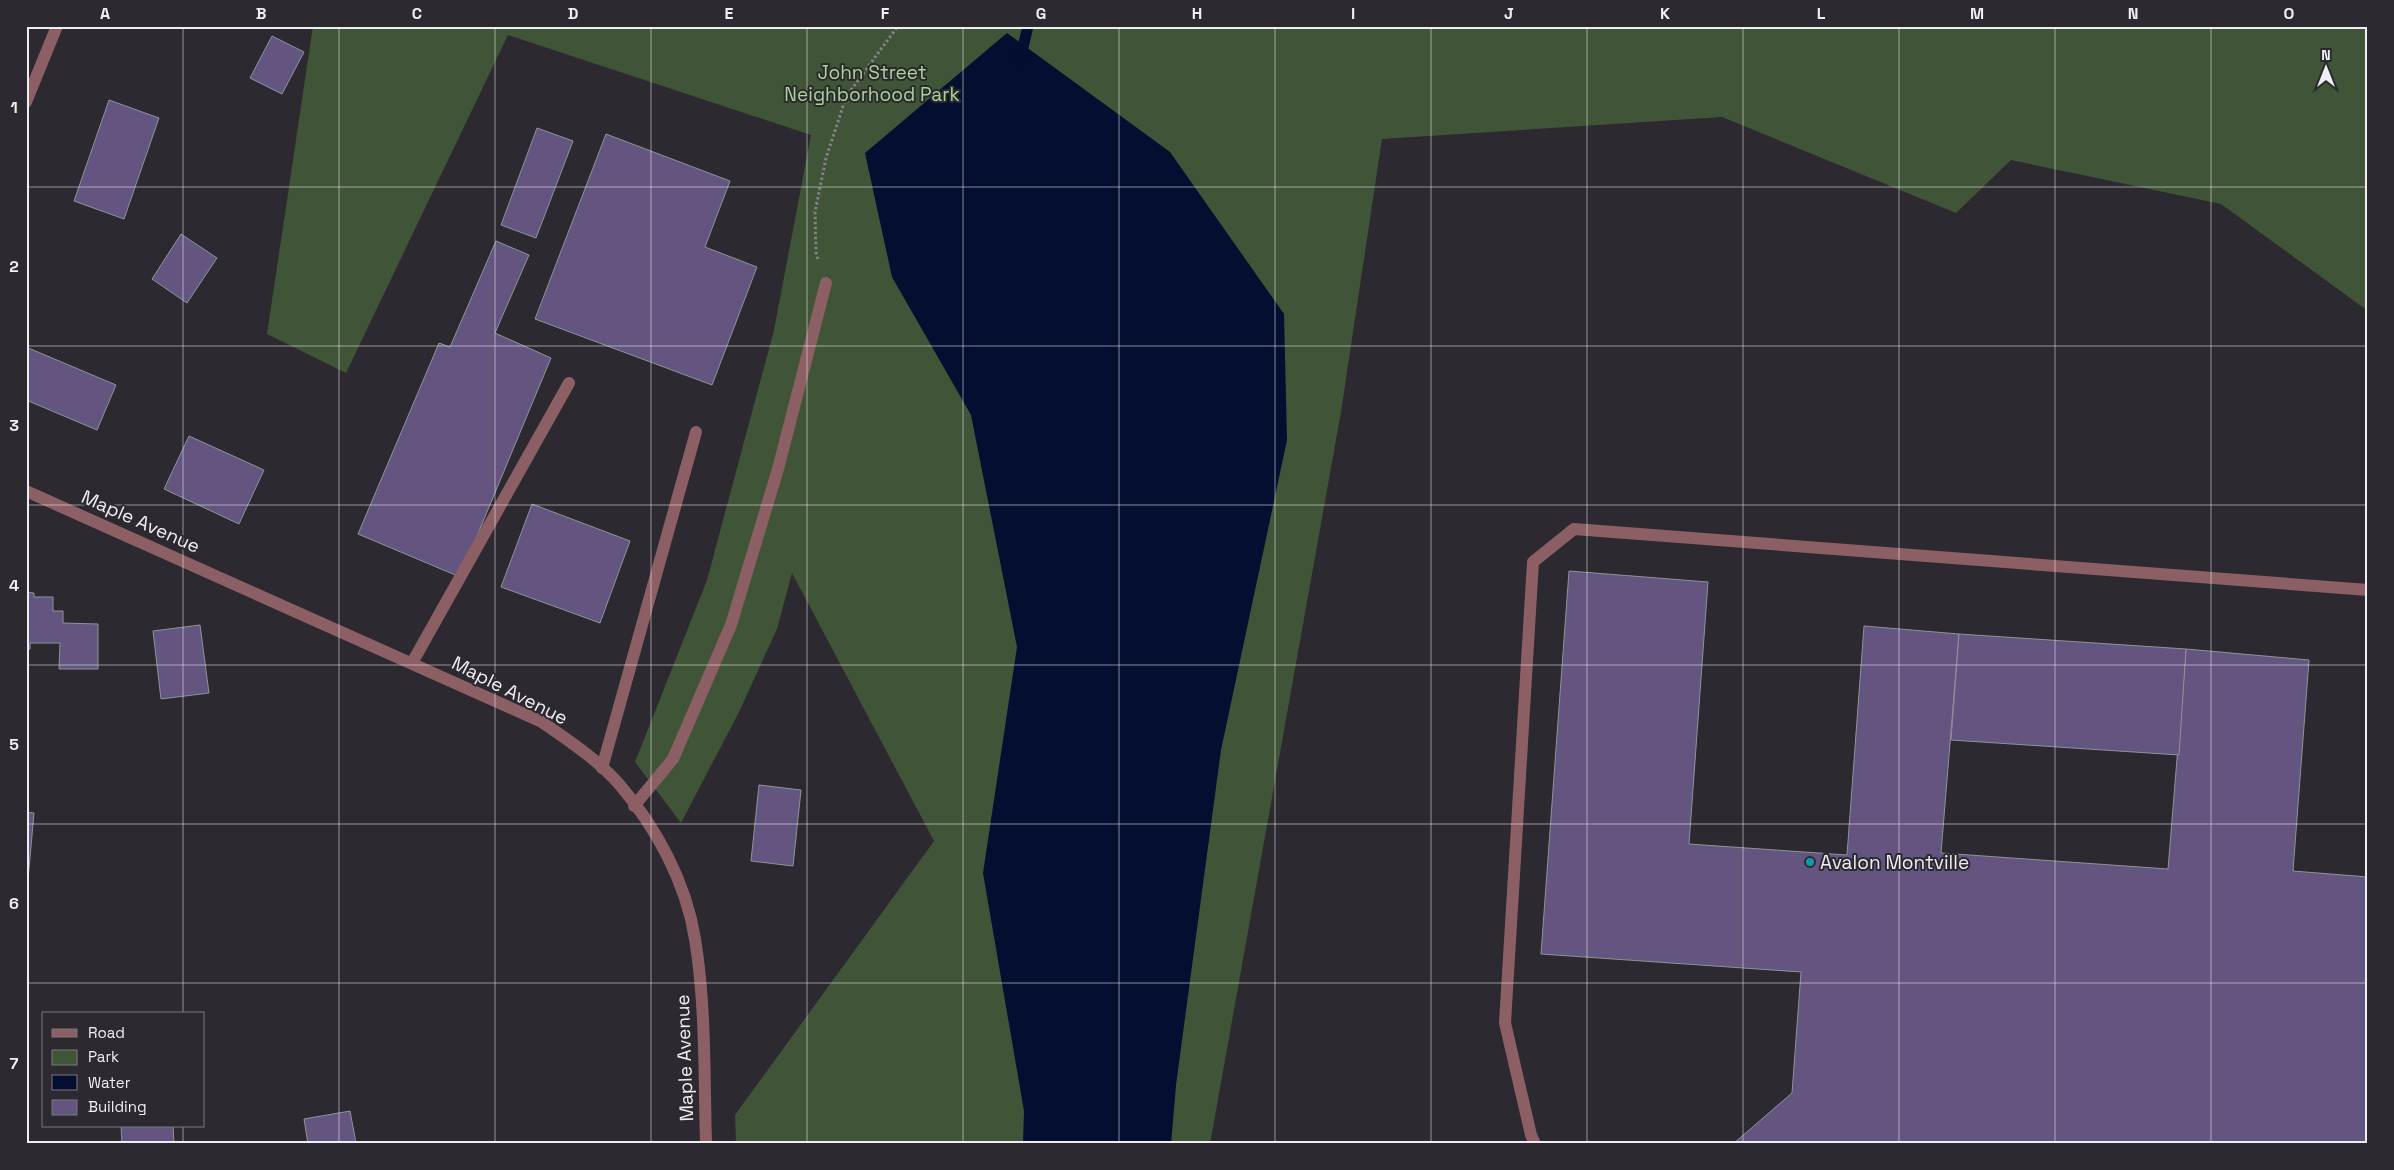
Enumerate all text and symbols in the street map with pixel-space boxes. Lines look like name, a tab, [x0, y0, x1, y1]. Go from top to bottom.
text: A	[100, 3, 110, 24]
text: B	[256, 3, 266, 24]
text: C	[412, 3, 422, 24]
text: D	[568, 3, 578, 24]
text: E	[725, 3, 734, 24]
text: F	[881, 3, 890, 24]
text: G	[1036, 3, 1046, 24]
text: H	[1192, 3, 1202, 24]
text: I	[1351, 3, 1355, 24]
text: J	[1504, 3, 1514, 24]
text: K	[1660, 3, 1670, 24]
text: L	[1817, 3, 1826, 24]
text: M	[1970, 3, 1984, 24]
text: N	[2128, 3, 2138, 24]
text: O	[2284, 3, 2295, 24]
north arrow	[2302, 42, 2352, 92]
text: N	[2321, 46, 2331, 64]
park label: John Street Neighborhood Park	[784, 60, 960, 107]
text: 1	[10, 97, 18, 118]
text: 2	[9, 256, 19, 277]
text: 3	[9, 415, 19, 436]
street label: Maple Avenue	[78, 484, 204, 559]
text: 4	[9, 575, 19, 596]
street label: Maple Avenue	[447, 650, 572, 730]
text: 5	[9, 734, 19, 755]
place label: Avalon Montville	[1820, 850, 1969, 875]
marker: Avalon Montville	[1804, 856, 1816, 868]
text: 6	[9, 893, 19, 914]
street label: Maple Avenue	[670, 994, 699, 1122]
legend	[42, 1012, 205, 1128]
text: Road	[88, 1023, 125, 1042]
text: Park	[88, 1047, 119, 1066]
text: 7	[10, 1053, 19, 1074]
text: Water	[88, 1073, 131, 1092]
text: Building	[88, 1097, 147, 1116]

